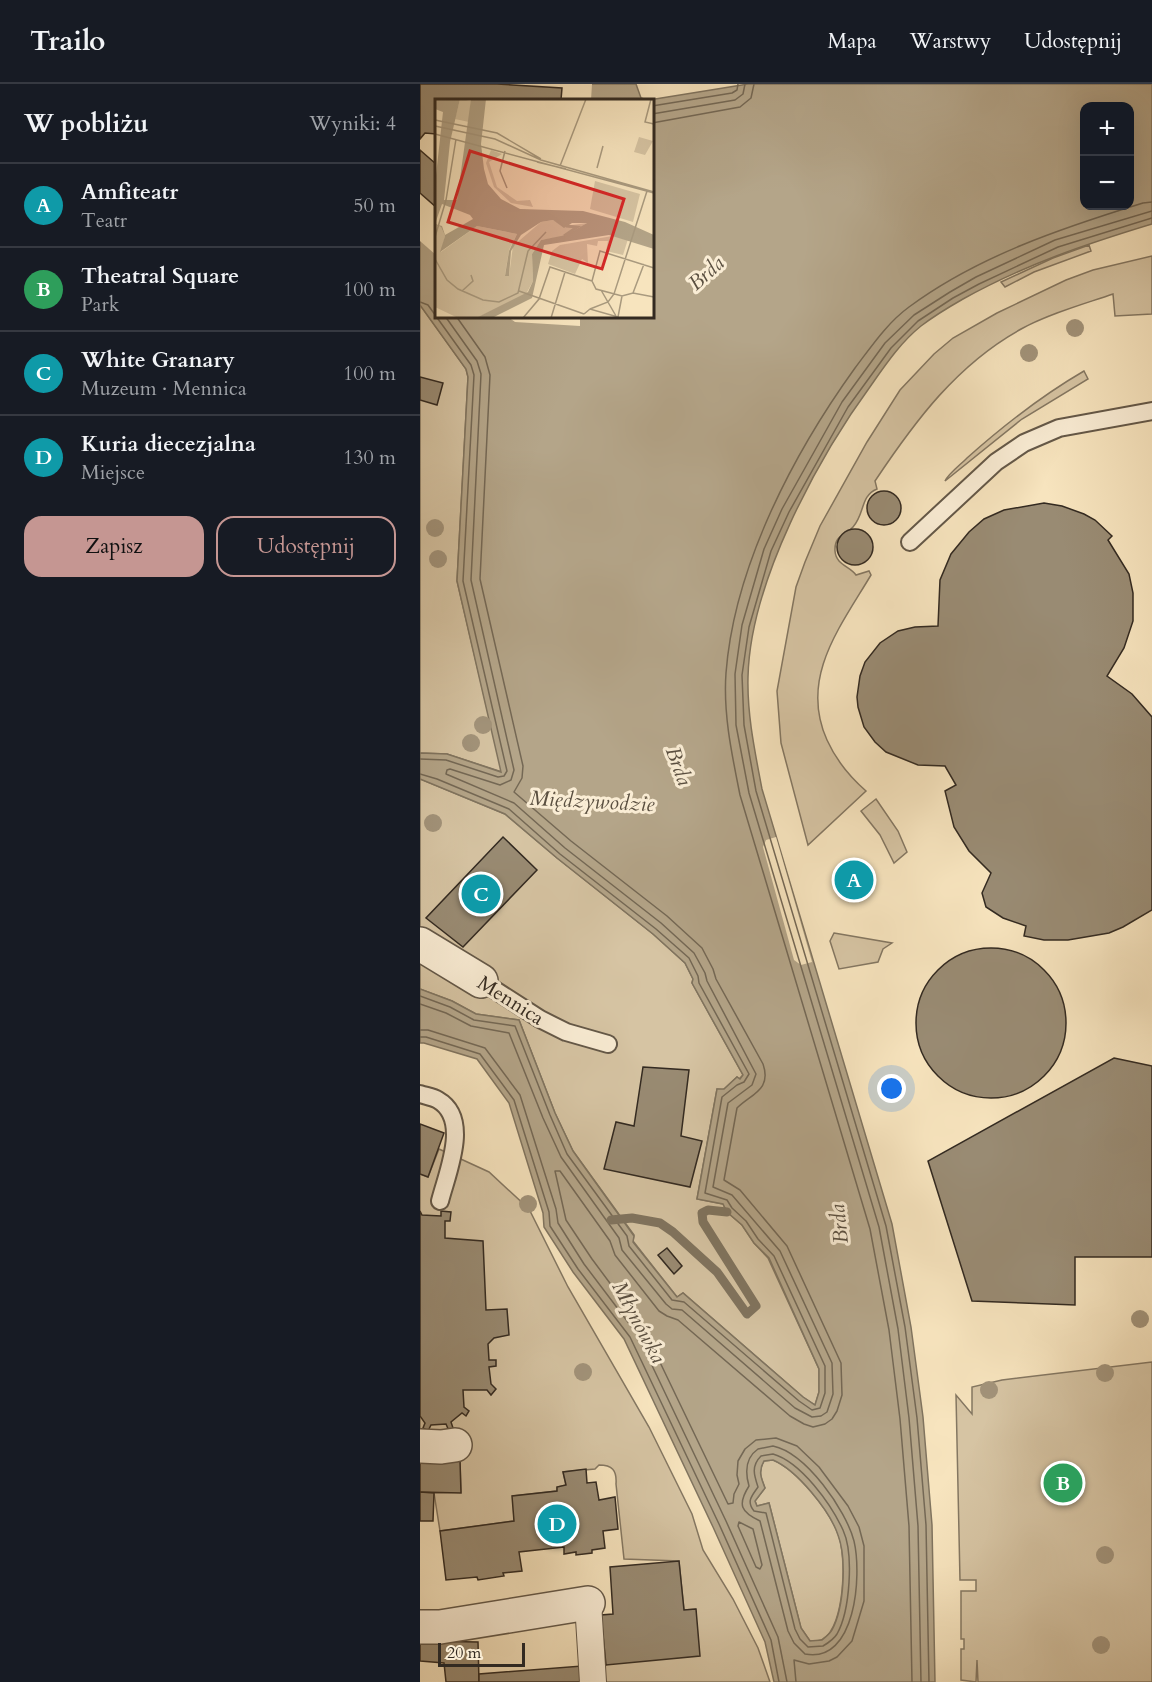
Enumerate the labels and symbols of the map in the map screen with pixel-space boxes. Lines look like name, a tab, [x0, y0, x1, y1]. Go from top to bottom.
inset map	[435, 99, 654, 318]
water label: Brda	[682, 249, 731, 297]
water label: Brda	[658, 743, 699, 790]
water label: Międzywodzie	[529, 784, 656, 819]
pin: A	[834, 858, 874, 902]
pin: C	[462, 872, 500, 916]
street label: Mennica	[472, 969, 550, 1032]
your location	[877, 1074, 906, 1103]
water label: Brda	[823, 1203, 856, 1245]
water label: Młynówka	[605, 1276, 672, 1369]
pin: B	[1044, 1460, 1082, 1506]
pin: D	[538, 1502, 576, 1546]
scale bar	[438, 1640, 525, 1668]

